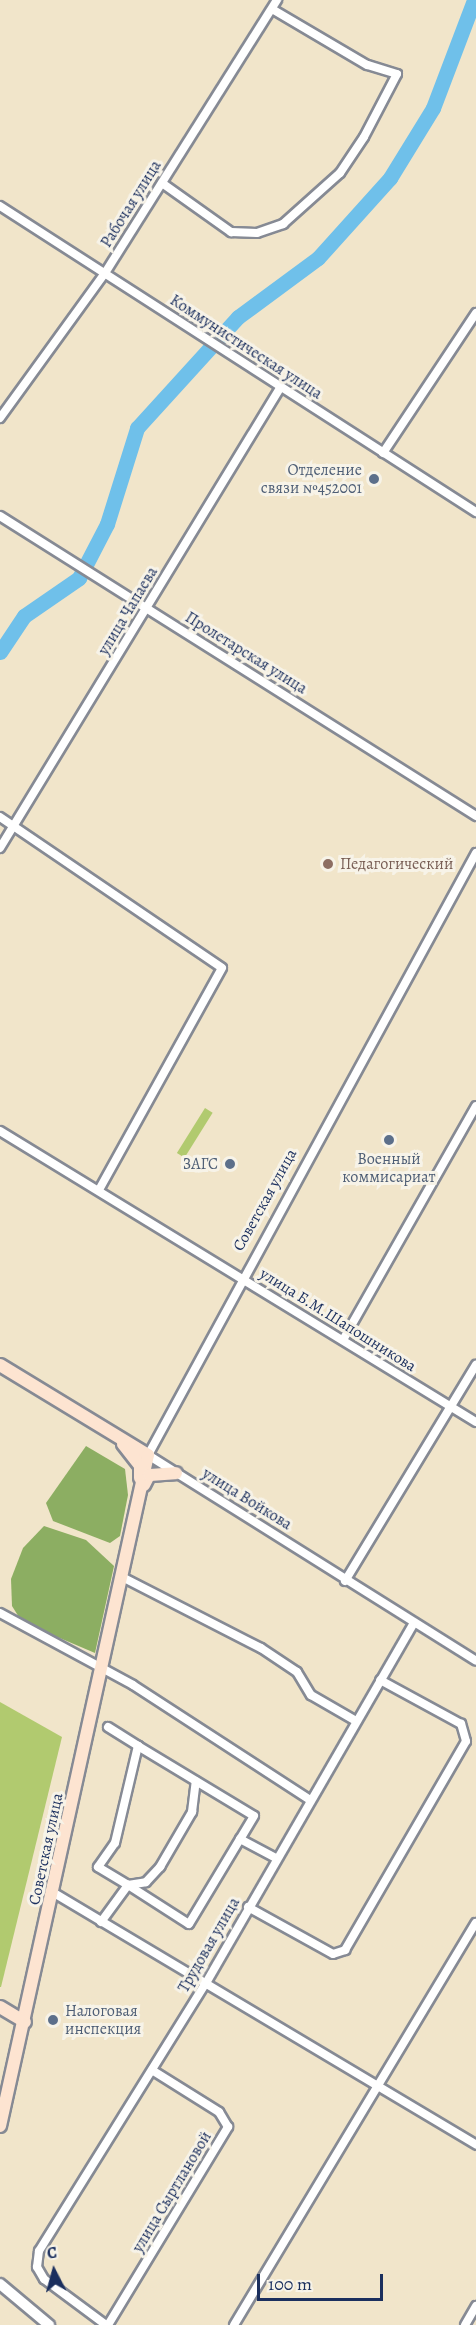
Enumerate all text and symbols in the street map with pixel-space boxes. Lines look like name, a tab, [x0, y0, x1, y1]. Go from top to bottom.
street label: Рабочая улица	[97, 157, 165, 251]
street label: Коммунистическая улица	[166, 291, 326, 403]
place label: Отделение связи №452001	[261, 460, 362, 498]
marker: Отделение связи №452001	[367, 472, 381, 486]
street label: улица Чапаева	[94, 563, 162, 659]
street label: Пролетарская улица	[182, 608, 310, 698]
place label: Педагогический	[340, 854, 453, 874]
marker: Педагогический	[321, 857, 335, 871]
marker: Военный коммисариат	[382, 1133, 396, 1147]
street label: Советская улица	[229, 1146, 301, 1254]
place label: Военный коммисариат	[342, 1149, 436, 1187]
place label: ЗАГС	[183, 1154, 218, 1174]
marker: ЗАГС	[223, 1157, 237, 1171]
street label: улица Б.М.Шапошникова	[256, 1264, 420, 1376]
street label: улица Войкова	[199, 1464, 295, 1534]
street label: Советская улица	[25, 1791, 67, 1907]
street label: Трудовая улица	[174, 1894, 244, 1996]
place label: Налоговая инспекция	[65, 2001, 141, 2039]
marker: Налоговая инспекция	[46, 2013, 60, 2027]
street label: улица Сыртлановой	[128, 2128, 216, 2256]
north arrow	[24, 2241, 84, 2301]
text: С	[46, 2242, 58, 2265]
scale bar	[260, 2262, 386, 2300]
text: 100 m	[268, 2272, 312, 2296]

